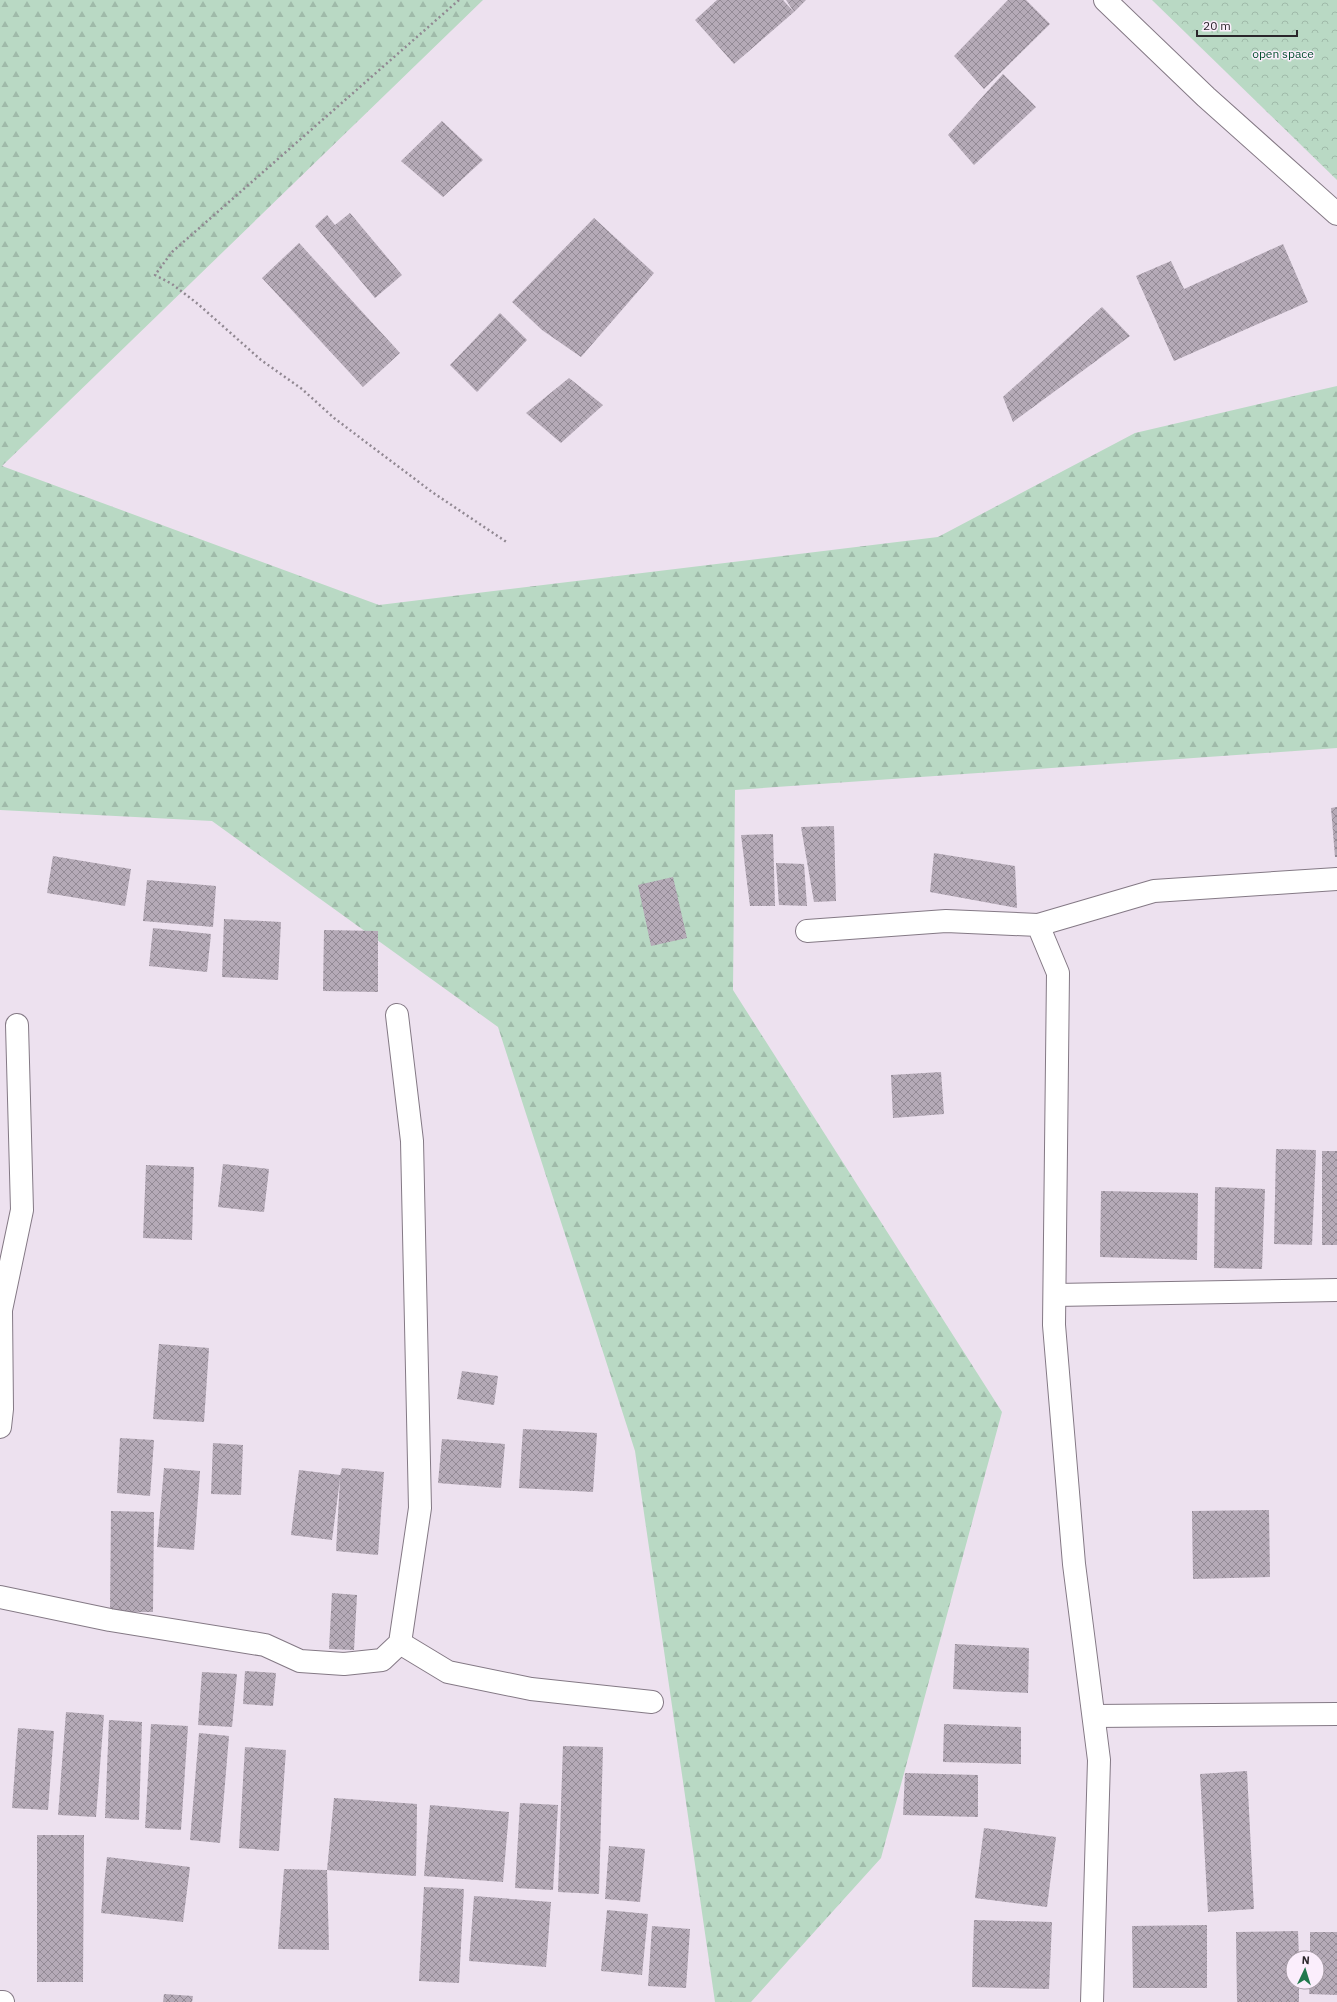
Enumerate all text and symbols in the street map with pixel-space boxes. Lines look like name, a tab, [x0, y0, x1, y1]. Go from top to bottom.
scale bar	[1197, 12, 1297, 38]
text: 20 m	[1203, 18, 1231, 33]
park label: open space	[1252, 46, 1314, 61]
north arrow	[1285, 1950, 1325, 1990]
text: N	[1301, 1953, 1310, 1967]

